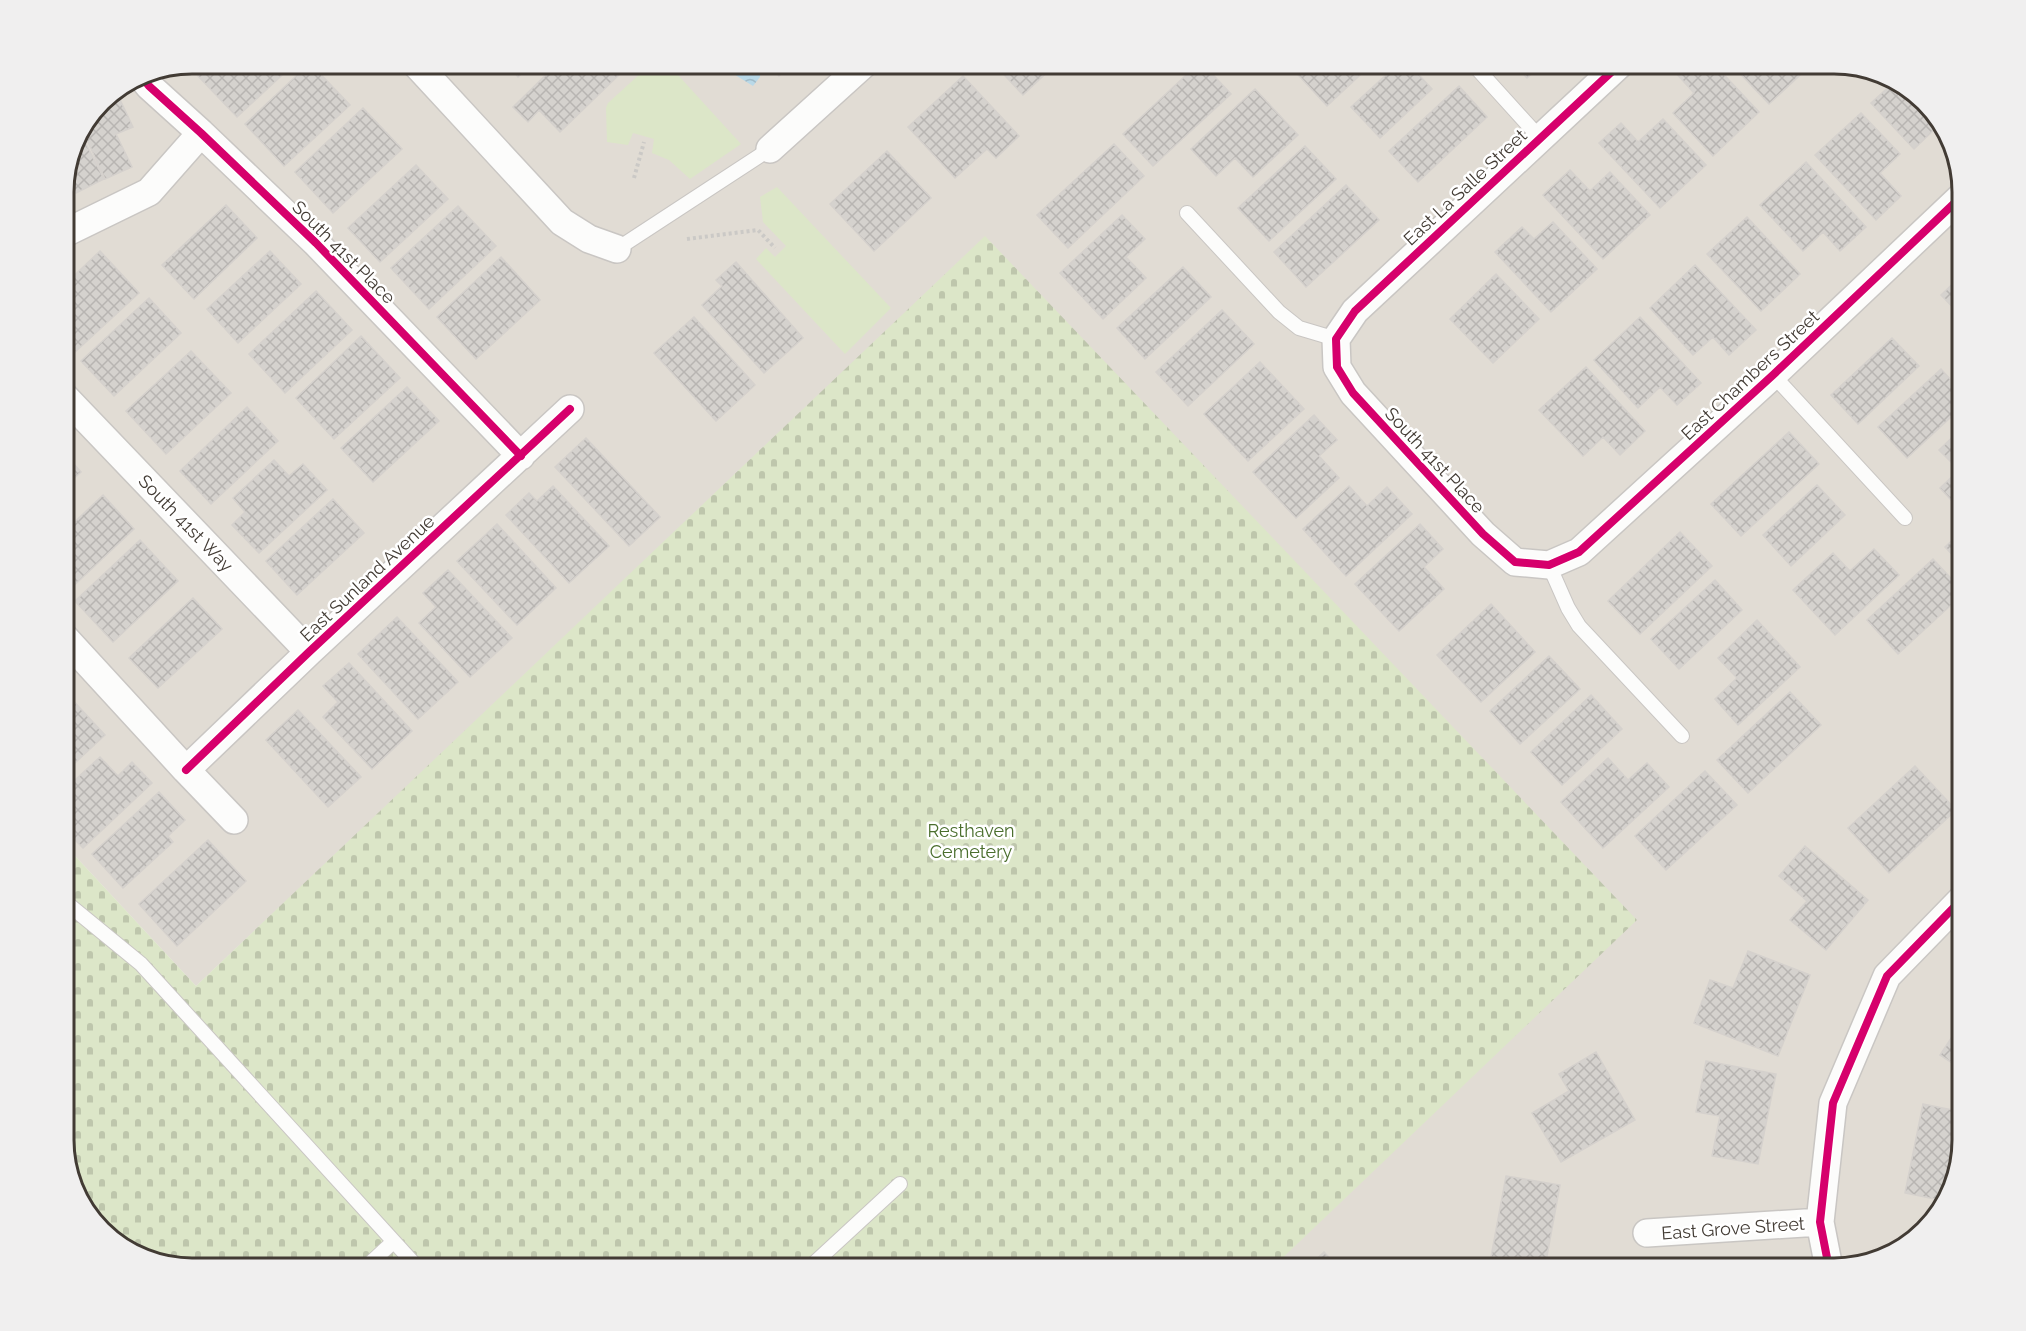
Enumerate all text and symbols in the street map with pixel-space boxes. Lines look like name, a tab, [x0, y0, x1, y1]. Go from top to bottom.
street label: East La Salle Street	[1399, 125, 1531, 249]
street label: South 41st Place	[288, 196, 400, 308]
street label: East Chambers Street	[1677, 306, 1823, 444]
street label: South 41st Place	[1381, 403, 1490, 517]
street label: South 41st Way	[134, 470, 238, 576]
street label: East Sunland Avenue	[296, 510, 439, 646]
park label: Resthaven Cemetery	[927, 820, 1015, 862]
street label: East Grove Street	[1661, 1213, 1805, 1243]

